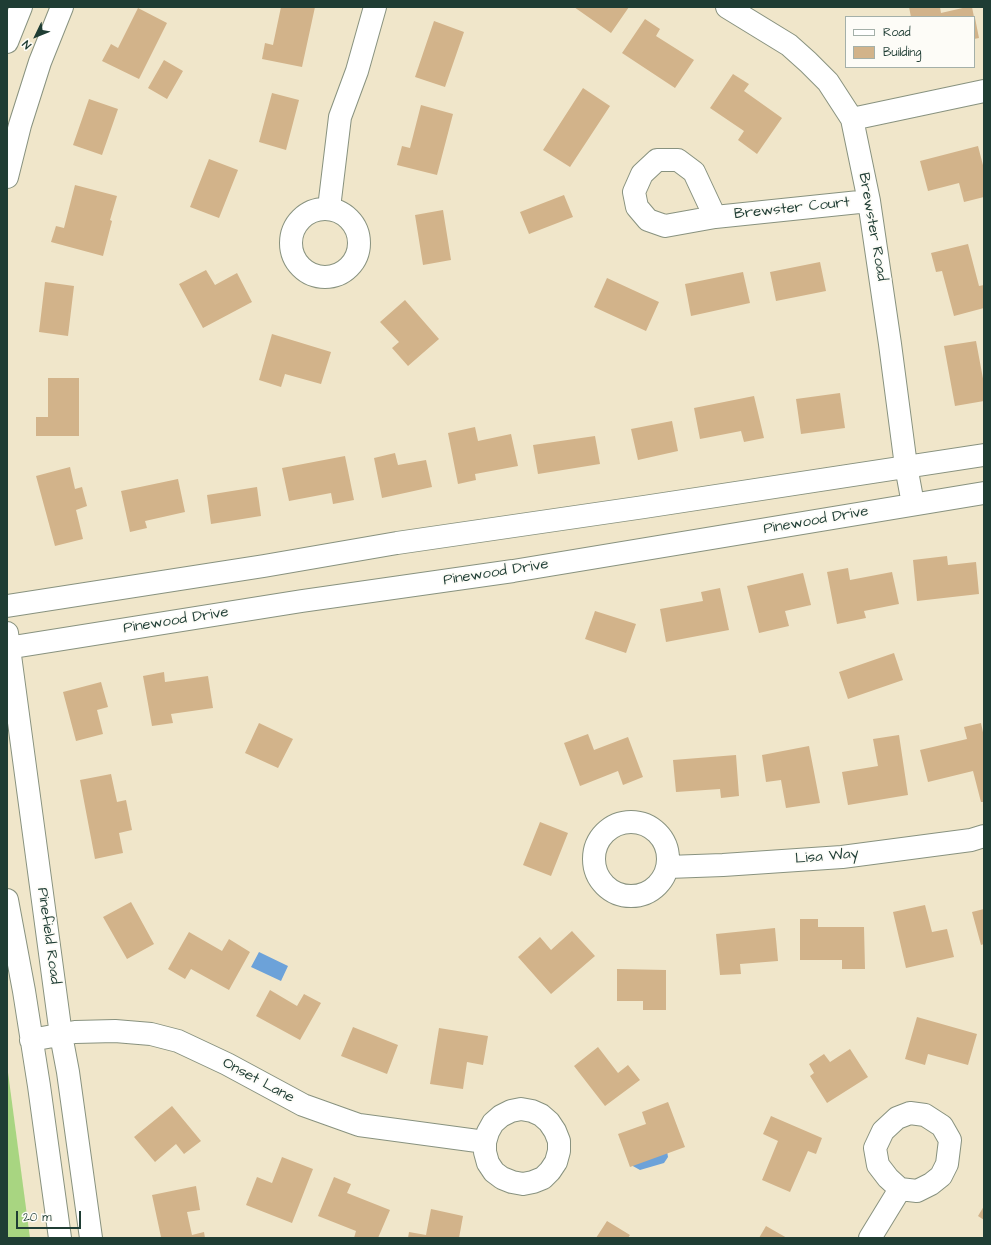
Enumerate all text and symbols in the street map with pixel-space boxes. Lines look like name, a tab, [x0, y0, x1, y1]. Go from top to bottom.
north arrow	[16, 16, 56, 56]
legend	[845, 16, 975, 68]
text: Road	[883, 24, 911, 41]
text: N	[19, 37, 35, 52]
text: Building	[883, 44, 921, 61]
street label: Brewster Road	[854, 171, 890, 283]
street label: Brewster Court	[733, 194, 851, 224]
street label: Pinewood Drive	[762, 503, 870, 539]
street label: Pinewood Drive	[442, 556, 550, 590]
street label: Pinewood Drive	[122, 604, 230, 638]
street label: Lisa Way	[794, 845, 860, 869]
street label: Pinefield Road	[32, 887, 64, 985]
street label: Onset Lane	[219, 1055, 297, 1107]
scale bar	[18, 1203, 83, 1229]
text: 20 m	[23, 1209, 52, 1226]

